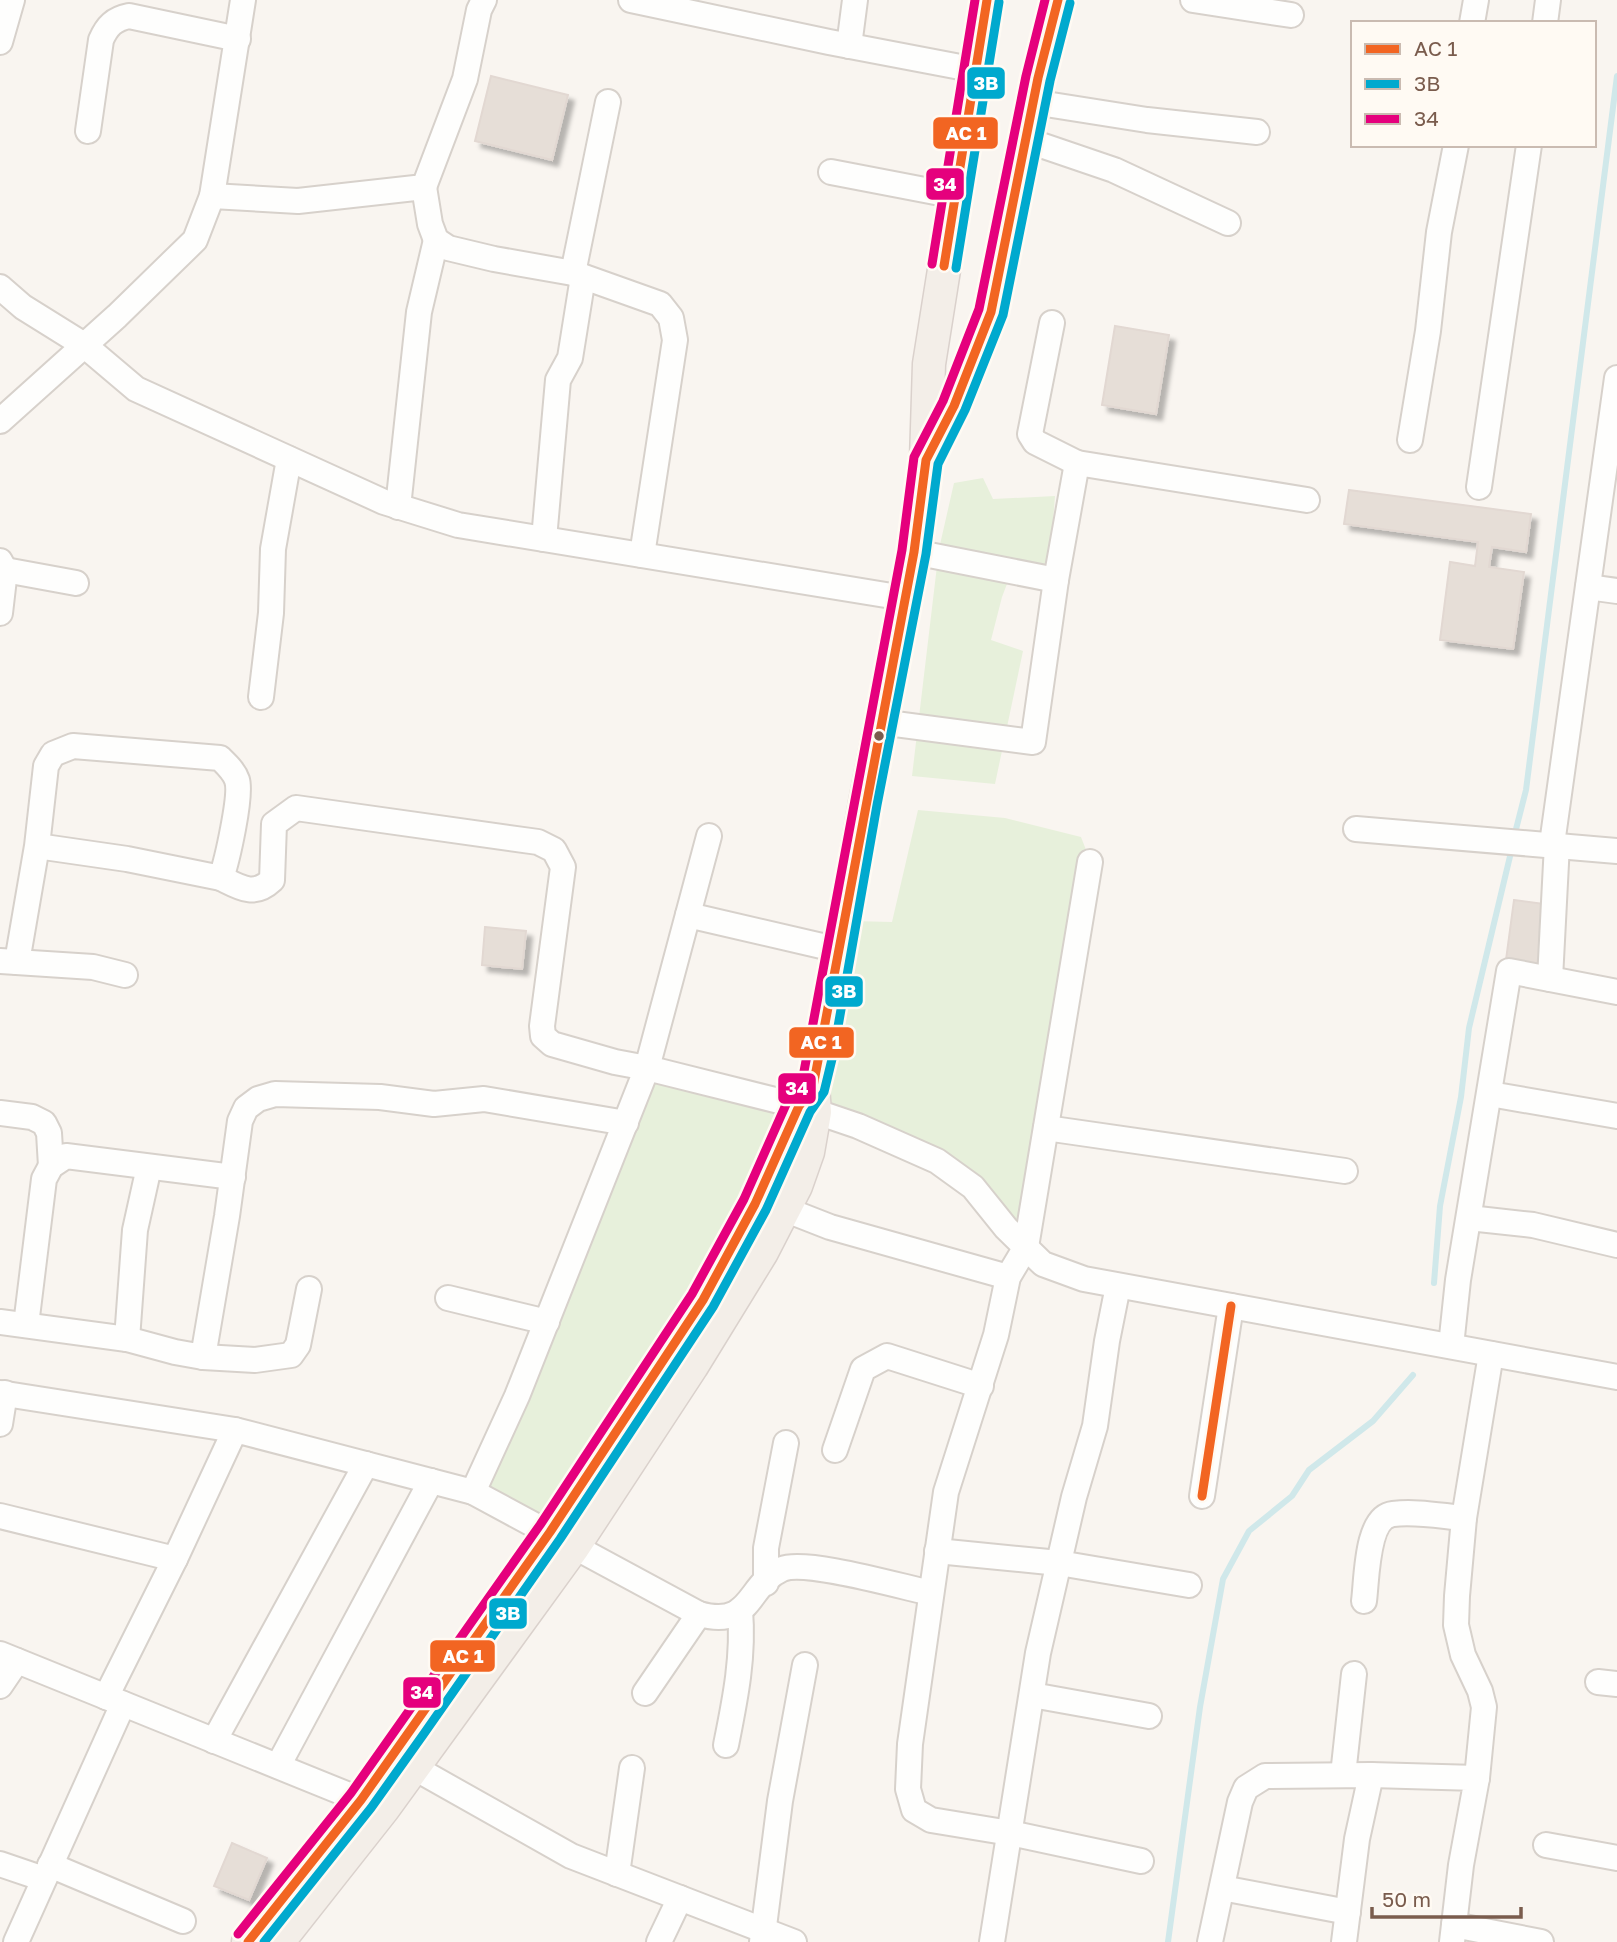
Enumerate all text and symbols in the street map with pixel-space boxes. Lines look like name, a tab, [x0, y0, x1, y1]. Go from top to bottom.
legend	[1351, 21, 1596, 147]
text: AC 1	[1414, 35, 1457, 61]
line badge: 3B	[966, 66, 1006, 100]
text: 3B	[1414, 70, 1440, 96]
text: 3B	[974, 71, 999, 94]
text: 34	[1414, 105, 1439, 131]
line badge: AC 1	[932, 116, 999, 150]
text: AC 1	[945, 121, 987, 144]
line badge: 34	[925, 167, 965, 201]
text: 34	[933, 172, 957, 195]
unlabelled marker	[872, 729, 886, 743]
line badge: 3B	[824, 975, 864, 1008]
text: 3B	[832, 979, 857, 1002]
line badge: AC 1	[788, 1026, 855, 1059]
text: AC 1	[800, 1030, 842, 1053]
line badge: 34	[777, 1072, 817, 1105]
text: 34	[785, 1076, 809, 1099]
line badge: 3B	[488, 1597, 528, 1630]
text: 3B	[496, 1601, 521, 1624]
line badge: AC 1	[429, 1639, 496, 1673]
text: AC 1	[442, 1644, 484, 1667]
line badge: 34	[402, 1676, 442, 1709]
text: 34	[410, 1680, 434, 1703]
scale bar	[1372, 1876, 1521, 1920]
text: 50 m	[1382, 1886, 1431, 1912]

